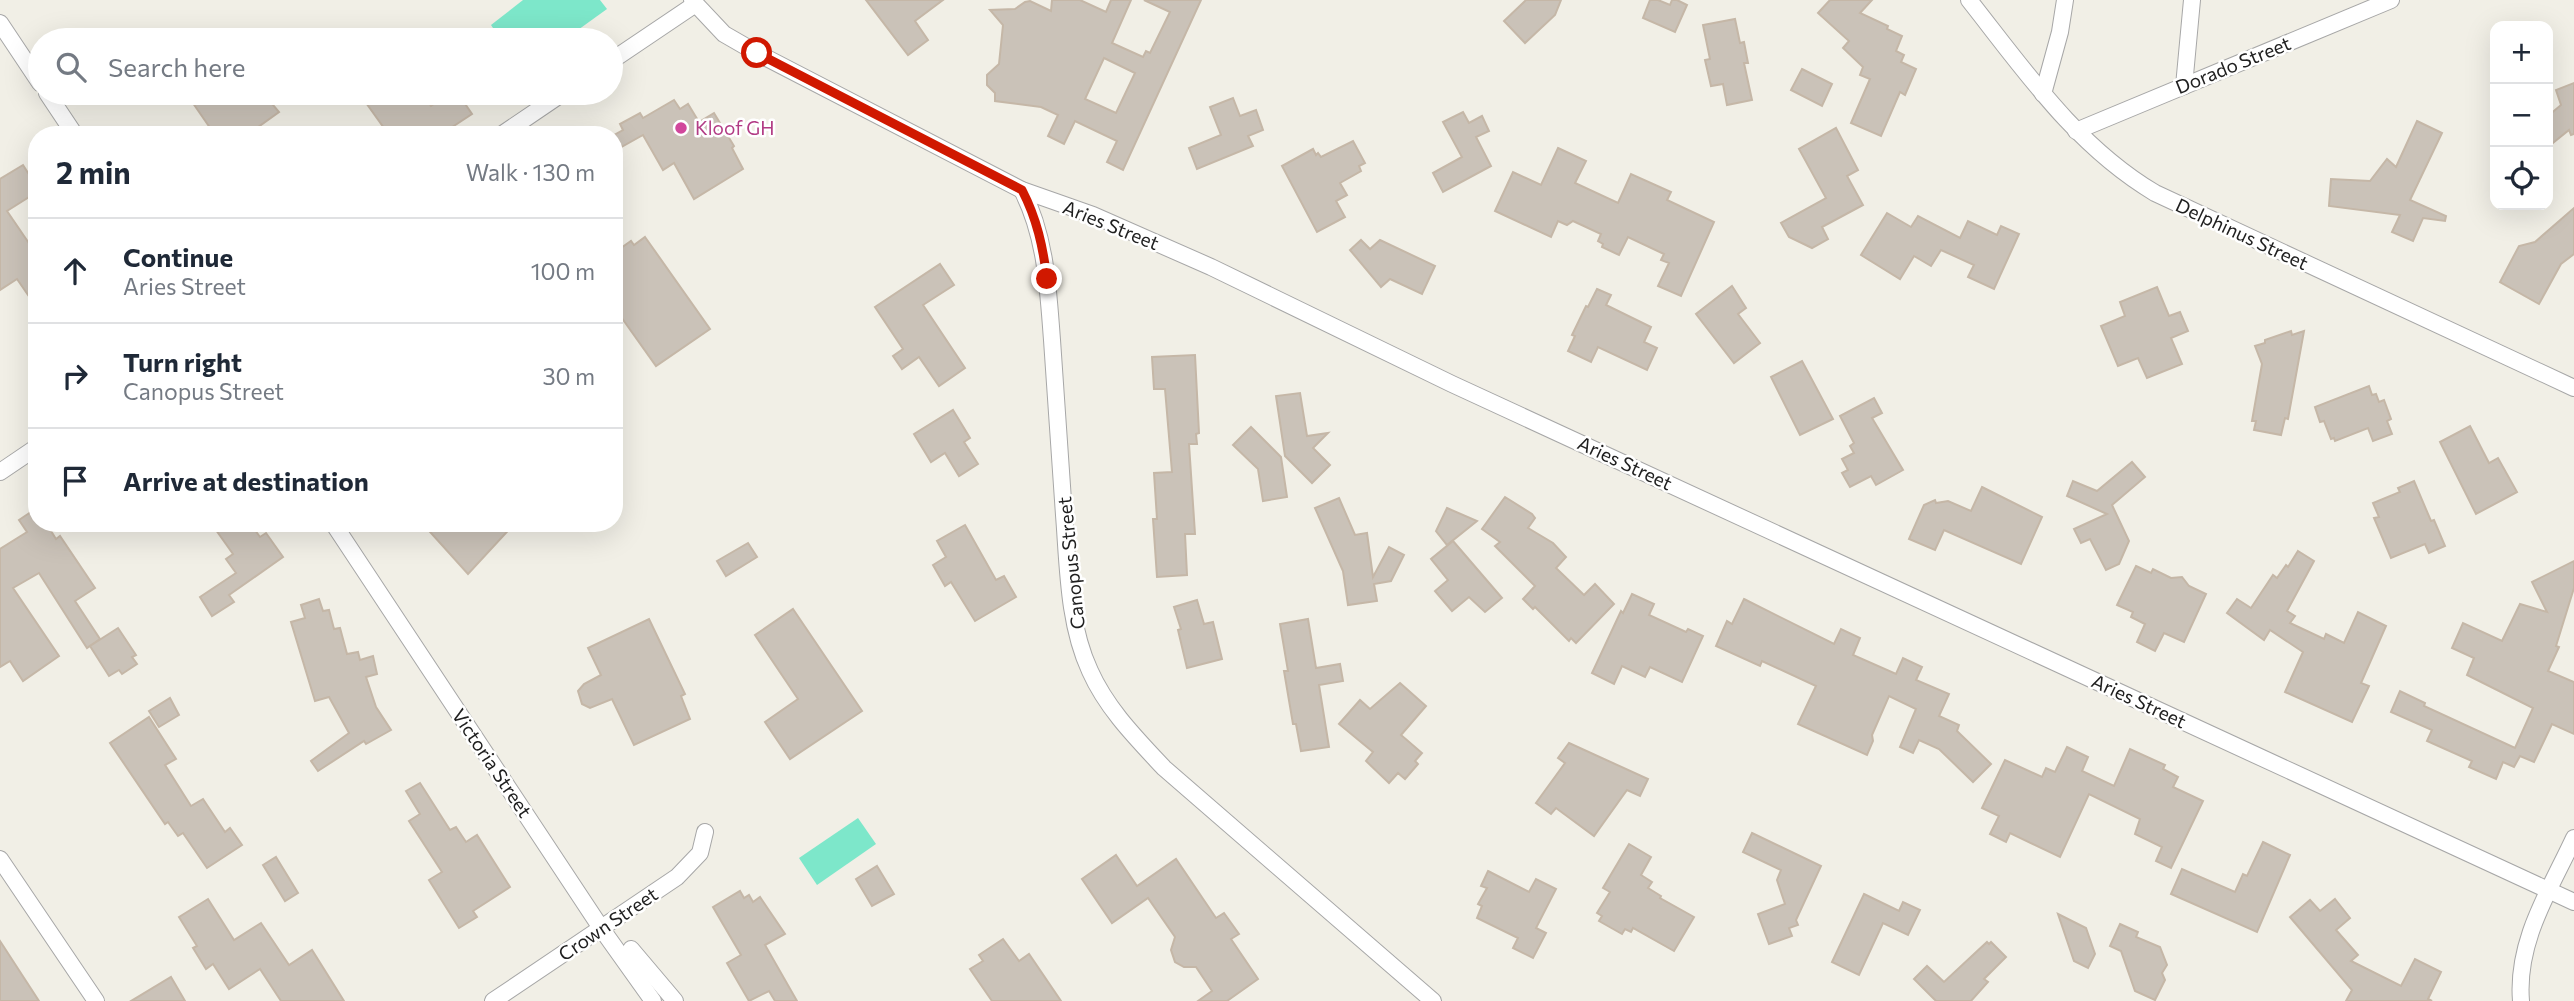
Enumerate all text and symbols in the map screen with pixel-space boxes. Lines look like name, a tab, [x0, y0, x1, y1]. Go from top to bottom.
map controls	[2490, 21, 2553, 210]
button: +	[2490, 21, 2553, 84]
search box	[28, 28, 623, 105]
street label: Dorado Street	[2172, 31, 2294, 98]
route start	[741, 37, 772, 68]
icon: search	[52, 48, 90, 86]
text: Search here	[108, 51, 246, 82]
button: −	[2490, 84, 2553, 147]
place label: Kloof GH	[695, 116, 774, 139]
marker: Kloof GH	[673, 120, 689, 136]
button: locate	[2490, 147, 2553, 210]
text: 2 min	[56, 153, 131, 190]
text: Walk · 130 m	[466, 158, 595, 186]
street label: Delphinus Street	[2172, 193, 2312, 274]
street label: Aries Street	[1060, 195, 1163, 254]
text: Continue	[123, 241, 233, 272]
icon: ahead	[56, 252, 94, 290]
text: 100 m	[531, 257, 595, 285]
route end	[1031, 263, 1062, 294]
text: Aries Street	[123, 272, 246, 300]
text: Turn right	[123, 346, 242, 377]
icon: right	[56, 357, 94, 395]
text: 30 m	[542, 362, 595, 390]
text: Canopus Street	[123, 377, 284, 405]
street label: Aries Street	[1574, 431, 1676, 495]
icon: arrive	[56, 462, 94, 500]
text: Arrive at destination	[123, 465, 369, 496]
street label: Canopus Street	[1052, 495, 1089, 630]
street label: Aries Street	[2088, 669, 2190, 733]
street label: Victoria Street	[448, 704, 537, 822]
street label: Crown Street	[554, 882, 662, 965]

